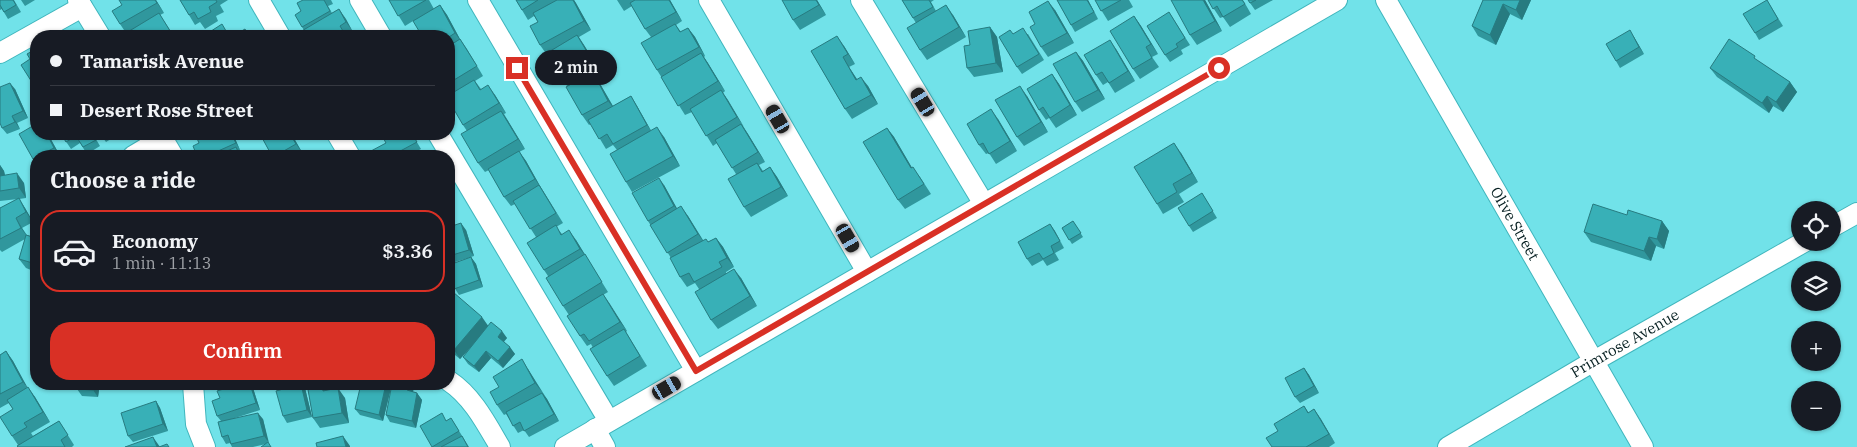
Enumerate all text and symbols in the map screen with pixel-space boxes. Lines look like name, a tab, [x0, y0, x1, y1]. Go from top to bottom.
text: Tamarisk Avenue	[80, 49, 244, 73]
callout: 2 min	[534, 50, 617, 86]
route end	[506, 57, 528, 79]
text: 2 min	[554, 57, 598, 77]
route start	[1208, 57, 1230, 79]
car	[908, 85, 937, 119]
text: Desert Rose Street	[80, 98, 253, 122]
car	[764, 102, 791, 136]
text: Choose a ride	[50, 165, 196, 194]
street label: Olive Street	[1486, 183, 1544, 264]
map controls	[1791, 201, 1841, 431]
button: locate	[1791, 201, 1841, 251]
car	[834, 221, 861, 255]
icon: car	[52, 229, 97, 274]
text: Economy	[112, 229, 198, 253]
text: $3.36	[382, 239, 433, 263]
text: 1 min · 11:13	[112, 253, 211, 273]
button: layers	[1791, 261, 1841, 311]
street label: Primrose Avenue	[1567, 305, 1682, 382]
button: +	[1791, 321, 1841, 371]
button: Confirm	[50, 322, 435, 380]
car	[650, 374, 683, 402]
button: −	[1791, 381, 1841, 431]

